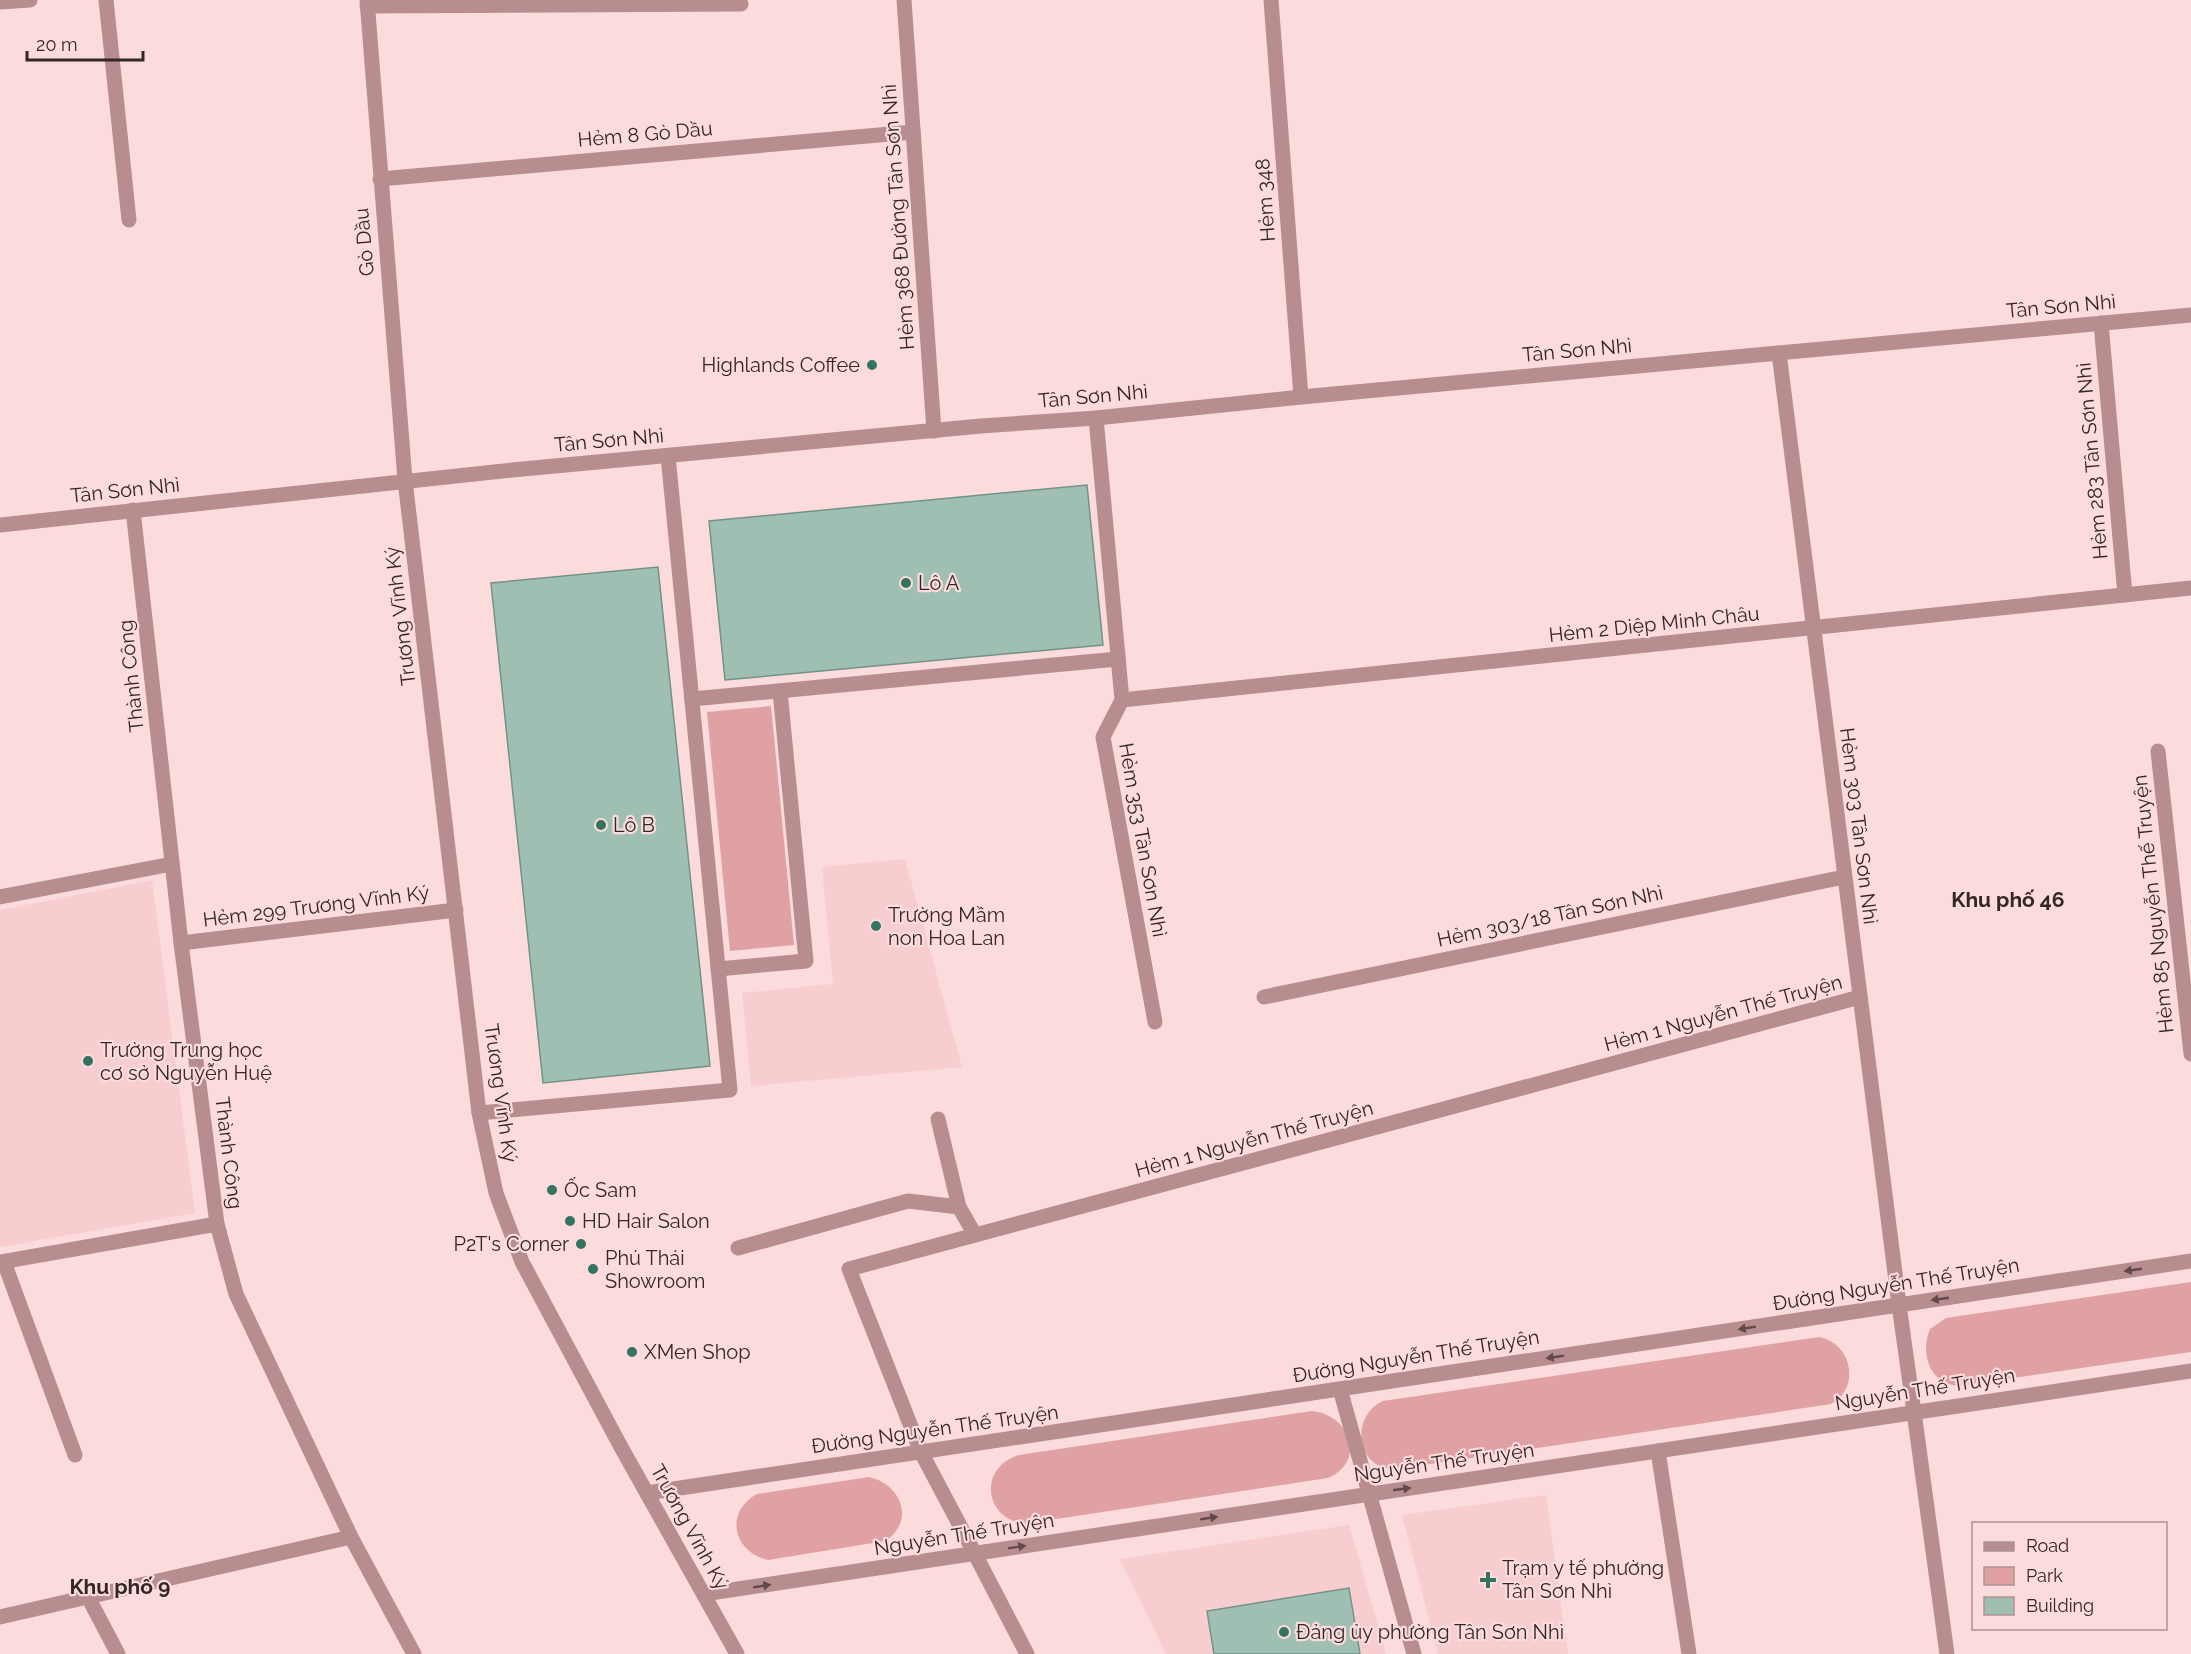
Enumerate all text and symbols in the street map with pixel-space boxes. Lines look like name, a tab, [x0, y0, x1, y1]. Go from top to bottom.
scale bar	[27, 24, 142, 62]
text: 20 m	[36, 34, 78, 55]
street label: Hẻm 368 Đường Tân Sơn Nhì	[877, 83, 919, 351]
street label: Hẻm 8 Gò Dầu	[577, 116, 713, 152]
street label: Hẻm 348	[1250, 158, 1280, 242]
street label: Gò Dầu	[349, 207, 379, 277]
street label: Tân Sơn Nhì	[2005, 289, 2117, 323]
street label: Tân Sơn Nhì	[1521, 333, 1633, 367]
place label: Highlands Coffee	[701, 353, 860, 377]
marker: Highlands Coffee	[865, 358, 879, 372]
street label: Hẻm 283 Tân Sơn Nhì	[2071, 362, 2113, 560]
street label: Tân Sơn Nhì	[1037, 379, 1149, 413]
street label: Tân Sơn Nhì	[553, 423, 665, 457]
street label: Tân Sơn Nhì	[69, 472, 181, 508]
street label: Trương Vĩnh Ký	[380, 545, 420, 687]
place label: Lô A	[918, 571, 960, 595]
marker: Lô A	[899, 576, 913, 590]
street label: Hẻm 2 Diệp Minh Châu	[1547, 601, 1761, 647]
street label: Thành Công	[113, 619, 149, 733]
street label: Hẻm 303 Tân Sơn Nhì	[1835, 726, 1883, 926]
street label: Hẻm 353 Tân Sơn Nhì	[1114, 741, 1172, 939]
street label: Hẻm 85 Nguyễn Thế Truyện	[2127, 774, 2179, 1034]
place label: Lô B	[613, 813, 655, 837]
marker: Lô B	[594, 818, 608, 832]
street label: Hẻm 299 Trương Vĩnh Ký	[201, 880, 431, 932]
street label: Hẻm 303/18 Tân Sơn Nhì	[1435, 880, 1665, 952]
district label: Khu phố 46	[1951, 887, 2065, 912]
place label: Trường Mầm non Hoa Lan	[888, 903, 1005, 950]
marker: Trường Mầm non Hoa Lan	[869, 919, 883, 933]
street label: Hẻm 1 Nguyễn Thế Truyện	[1601, 970, 1845, 1056]
street label: Trương Vĩnh Ký	[479, 1022, 523, 1164]
place label: Trường Trung học cơ sở Nguyễn Huệ	[100, 1038, 272, 1085]
marker: Trường Trung học cơ sở Nguyễn Huệ	[81, 1054, 95, 1068]
street label: Thành Công	[210, 1096, 248, 1210]
street label: Hẻm 1 Nguyễn Thế Truyện	[1132, 1096, 1376, 1182]
place label: Ốc Sam	[564, 1177, 637, 1202]
marker: Ốc Sam	[545, 1183, 559, 1197]
place label: HD Hair Salon	[582, 1209, 710, 1233]
marker: HD Hair Salon	[563, 1214, 577, 1228]
place label: P2T's Corner	[454, 1232, 569, 1256]
marker: P2T's Corner	[574, 1237, 588, 1251]
place label: Phú Thái Showroom	[605, 1246, 705, 1293]
street label: Đường Nguyễn Thế Truyện	[1771, 1253, 2021, 1315]
marker: Phú Thái Showroom	[586, 1262, 600, 1276]
one-way arrow	[2124, 1266, 2143, 1275]
one-way arrow	[1931, 1294, 1950, 1303]
one-way arrow	[1738, 1323, 1757, 1332]
street label: Đường Nguyễn Thế Truyện	[1291, 1325, 1541, 1387]
place label: XMen Shop	[644, 1340, 751, 1364]
marker: XMen Shop	[625, 1345, 639, 1359]
one-way arrow	[1545, 1352, 1564, 1361]
street label: Nguyễn Thế Truyện	[1833, 1363, 2017, 1415]
street label: Đường Nguyễn Thế Truyện	[810, 1400, 1060, 1458]
street label: Nguyễn Thế Truyện	[1352, 1437, 1536, 1487]
street label: Trương Vĩnh Ký	[646, 1460, 734, 1594]
one-way arrow	[1393, 1484, 1412, 1493]
street label: Nguyễn Thế Truyện	[872, 1508, 1056, 1560]
one-way arrow	[1200, 1514, 1219, 1523]
legend	[1972, 1522, 2167, 1630]
text: Road	[2026, 1535, 2069, 1556]
one-way arrow	[1007, 1543, 1026, 1552]
place label: Trạm y tế phường Tân Sơn Nhì	[1502, 1556, 1664, 1603]
text: Park	[2026, 1565, 2063, 1586]
marker: Trạm y tế phường Tân Sơn Nhì	[1479, 1571, 1497, 1589]
district label: Khu phố 9	[70, 1574, 170, 1599]
one-way arrow	[752, 1581, 771, 1590]
text: Building	[2026, 1595, 2094, 1616]
place label: Đảng ủy phường Tân Sơn Nhì	[1296, 1620, 1564, 1644]
marker: Đảng ủy phường Tân Sơn Nhì	[1277, 1625, 1291, 1639]

